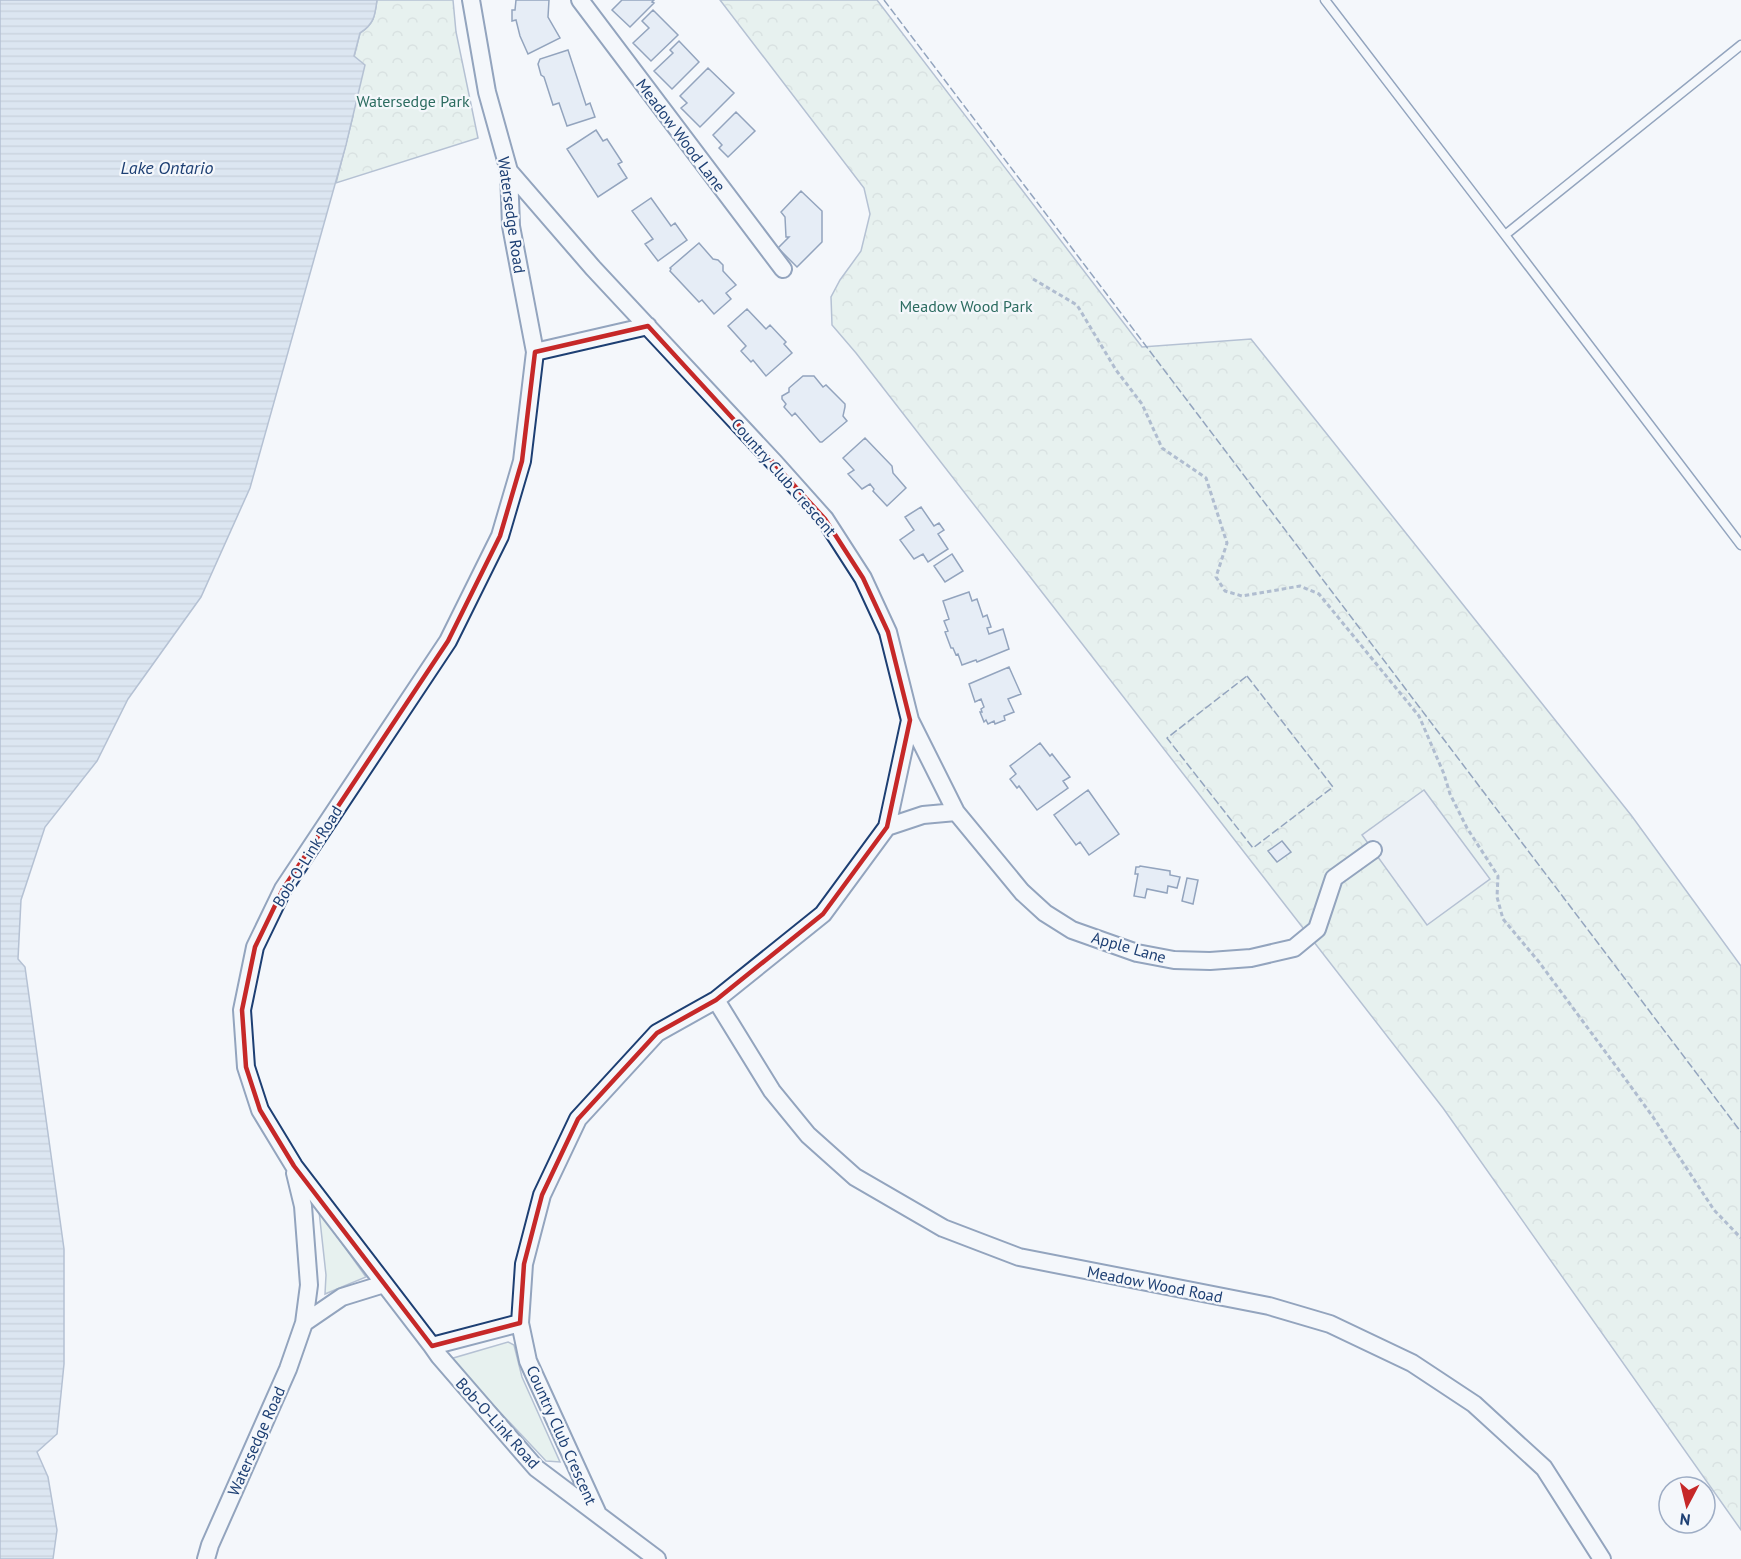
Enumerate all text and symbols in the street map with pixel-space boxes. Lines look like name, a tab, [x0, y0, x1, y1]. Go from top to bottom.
street label: Meadow Wood Lane	[632, 74, 730, 196]
park label: Watersedge Park	[356, 91, 470, 111]
street label: Watersedge Road	[494, 155, 530, 275]
water label: Lake Ontario	[121, 156, 213, 179]
park label: Meadow Wood Park	[899, 296, 1033, 316]
street label: Country Club Crescent	[727, 414, 841, 541]
street label: Bob-O-Link Road	[268, 802, 346, 910]
street label: Apple Lane	[1089, 927, 1169, 967]
street label: Meadow Wood Road	[1086, 1261, 1224, 1307]
street label: Country Club Crescent	[522, 1362, 602, 1508]
street label: Bob-O-Link Road	[452, 1373, 544, 1473]
street label: Watersedge Road	[223, 1383, 289, 1499]
north arrow	[1657, 1475, 1717, 1535]
text: N	[1679, 1509, 1692, 1530]

